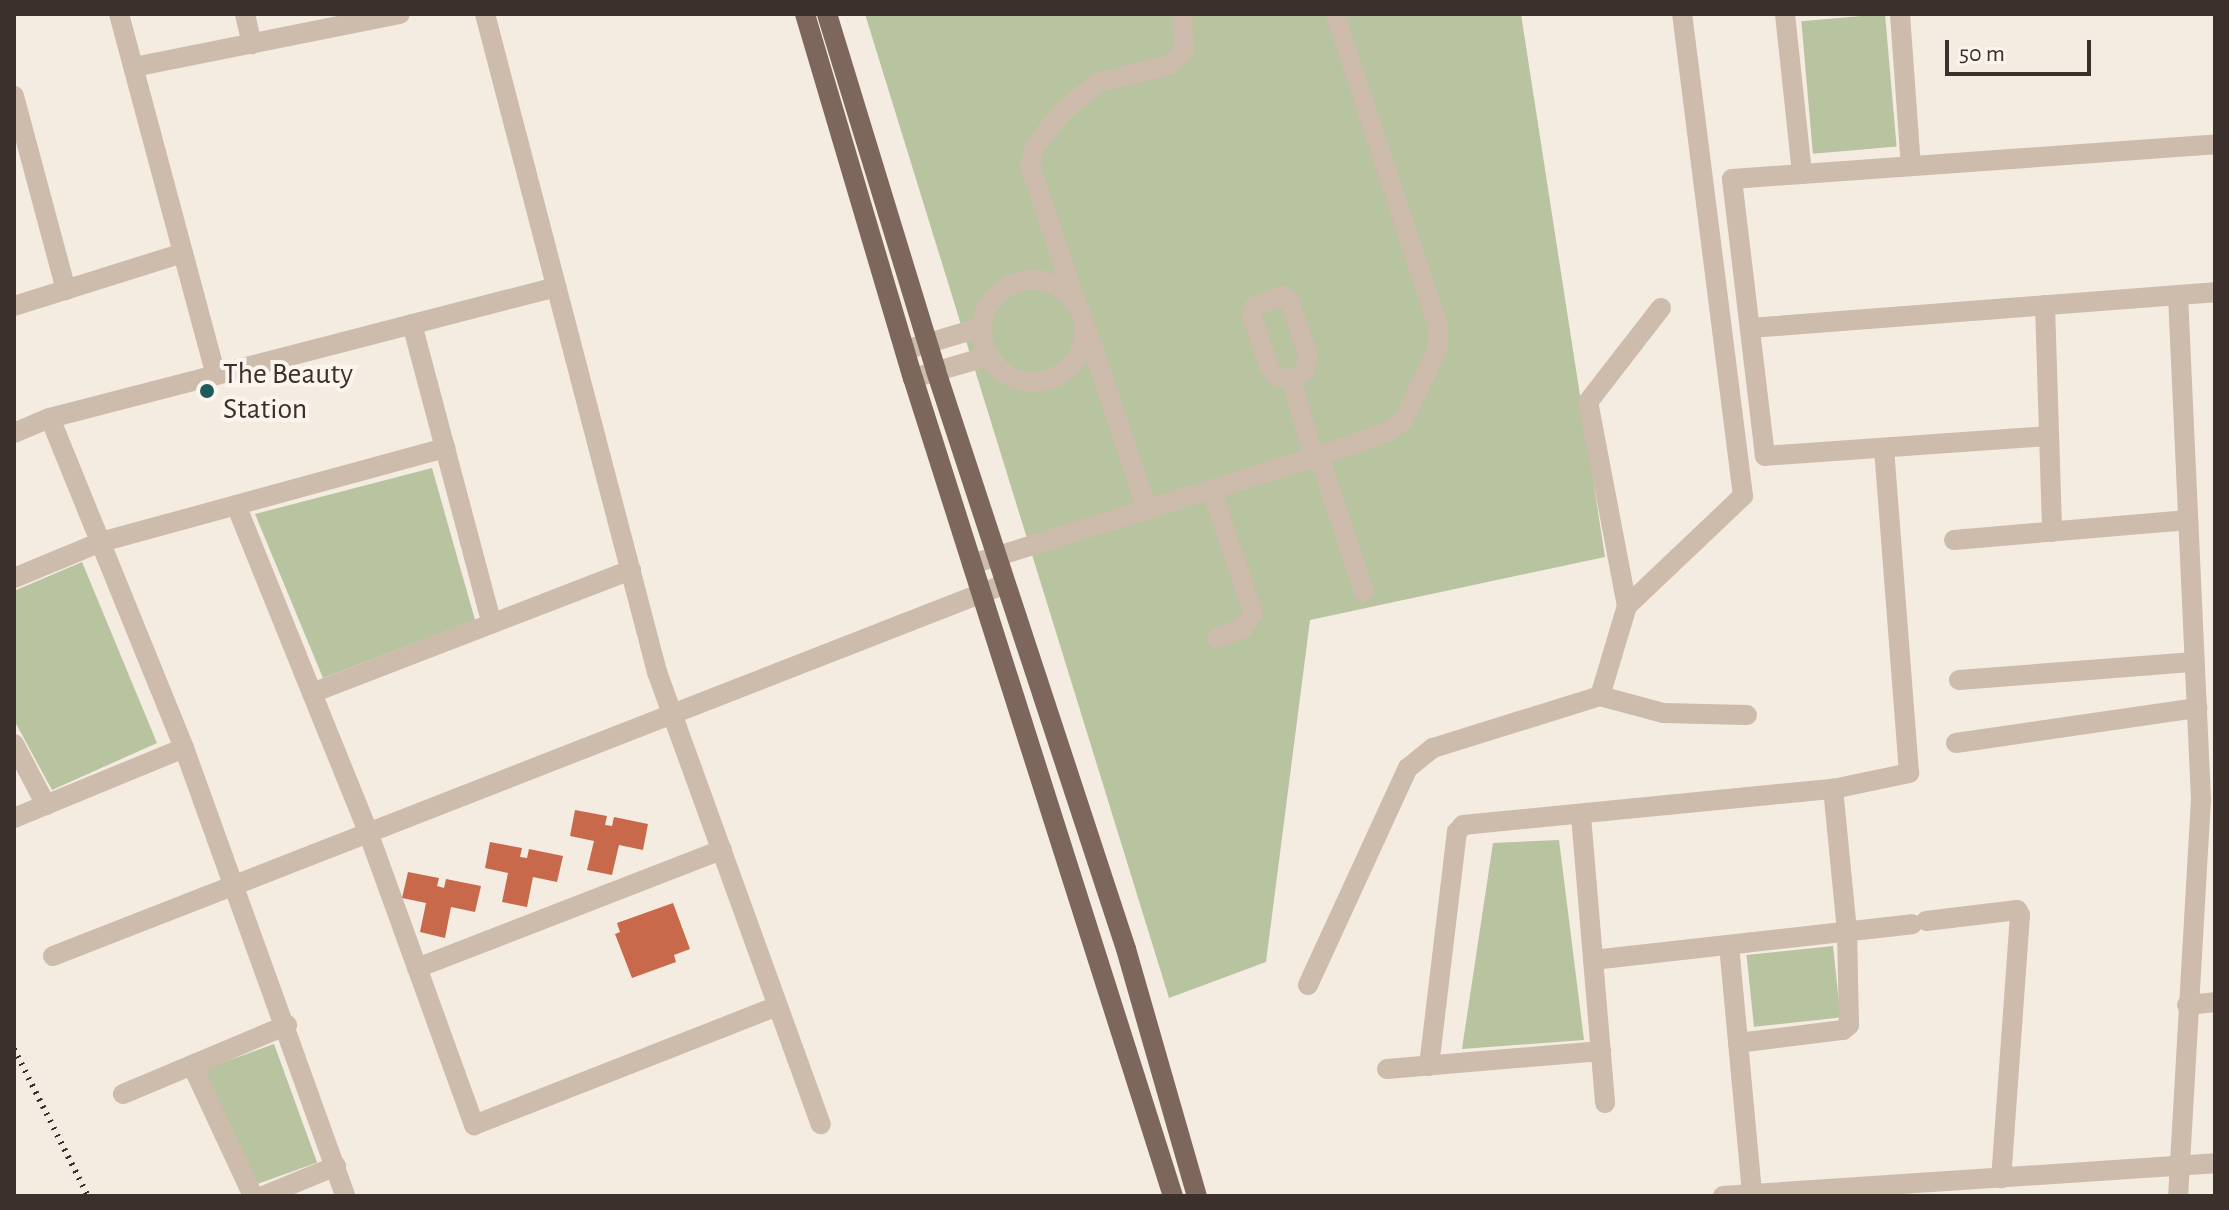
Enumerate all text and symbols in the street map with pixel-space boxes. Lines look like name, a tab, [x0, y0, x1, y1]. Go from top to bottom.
scale bar	[1949, 24, 2095, 74]
text: 50 m	[1959, 42, 2005, 66]
place label: The Beauty Station	[223, 356, 353, 426]
marker: The Beauty Station	[198, 382, 216, 400]

